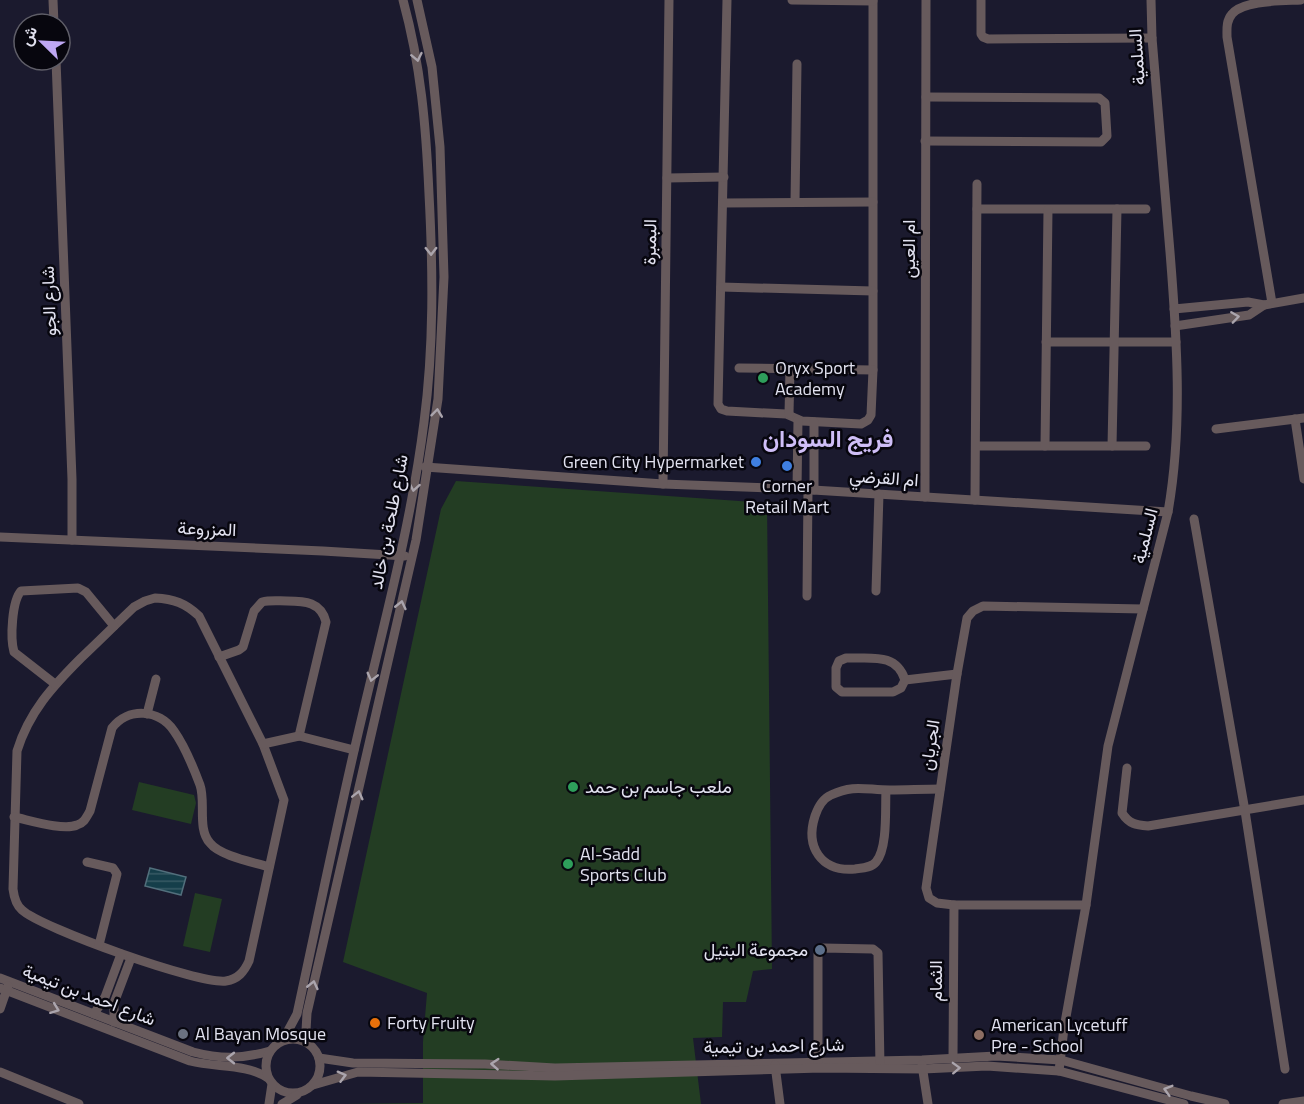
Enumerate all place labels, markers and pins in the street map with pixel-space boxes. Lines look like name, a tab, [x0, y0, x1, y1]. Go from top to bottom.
place label: Oryx Sport Academy	[775, 354, 856, 402]
marker: Oryx Sport Academy	[756, 371, 770, 385]
place label: Green City Hypermarket	[563, 448, 745, 475]
marker: Green City Hypermarket	[749, 455, 763, 469]
marker: Corner Retail Mart	[780, 459, 794, 473]
place label: Corner Retail Mart	[745, 472, 830, 520]
place label: ملعب جاسم بن حمد	[585, 773, 732, 800]
marker: ملعب جاسم بن حمد	[566, 780, 580, 794]
place label: Al-Sadd Sports Club	[580, 840, 667, 888]
marker: Al-Sadd Sports Club	[561, 857, 575, 871]
place label: مجموعة البتيل	[704, 936, 808, 963]
marker: مجموعة البتيل	[813, 943, 827, 957]
place label: Forty Fruity	[387, 1009, 475, 1036]
place label: American Lycetuff Pre - School	[991, 1011, 1127, 1059]
marker: Forty Fruity	[368, 1016, 382, 1030]
place label: Al Bayan Mosque	[195, 1020, 326, 1047]
marker: Al Bayan Mosque	[176, 1027, 190, 1041]
marker: American Lycetuff Pre - School	[972, 1028, 986, 1042]

